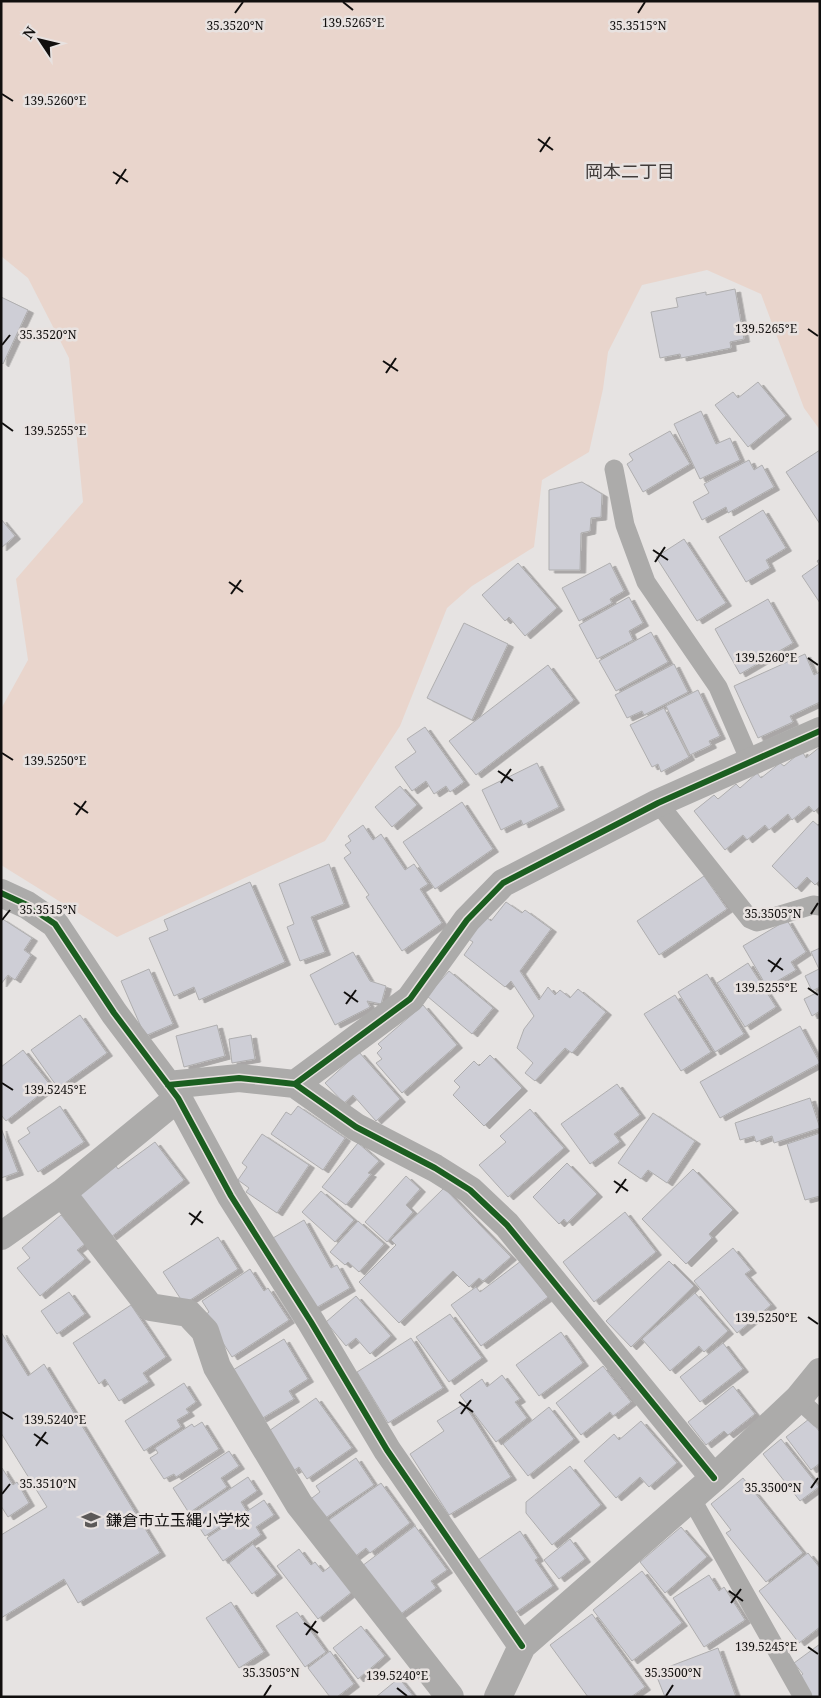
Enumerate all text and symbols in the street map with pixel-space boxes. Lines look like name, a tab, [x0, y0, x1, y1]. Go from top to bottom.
text: 139.5265°E	[322, 14, 384, 31]
north arrow	[15, 15, 65, 65]
text: 35.3520°N	[206, 17, 264, 34]
text: 35.3515°N	[609, 17, 667, 34]
text: N	[18, 22, 40, 42]
text: 139.5260°E	[24, 92, 86, 109]
district label: 岡本二丁目	[585, 159, 675, 183]
text: 139.5265°E	[735, 320, 797, 337]
text: 35.3520°N	[19, 326, 77, 343]
text: 139.5255°E	[24, 422, 86, 439]
text: 139.5260°E	[735, 649, 797, 666]
text: 139.5250°E	[24, 752, 86, 769]
text: 35.3515°N	[19, 901, 77, 918]
text: 35.3505°N	[744, 905, 802, 922]
text: 139.5255°E	[735, 979, 797, 996]
text: 139.5245°E	[24, 1081, 86, 1098]
text: 139.5250°E	[735, 1309, 797, 1326]
text: 139.5240°E	[24, 1411, 86, 1428]
text: 35.3510°N	[19, 1475, 77, 1492]
text: 35.3500°N	[744, 1479, 802, 1496]
school or university icon: 鎌倉市立玉縄小学校	[80, 1509, 102, 1531]
place label: 鎌倉市立玉縄小学校	[106, 1509, 250, 1531]
text: 139.5245°E	[735, 1638, 797, 1655]
text: 35.3505°N	[242, 1664, 300, 1681]
text: 35.3500°N	[644, 1664, 702, 1681]
text: 139.5240°E	[366, 1667, 428, 1684]

